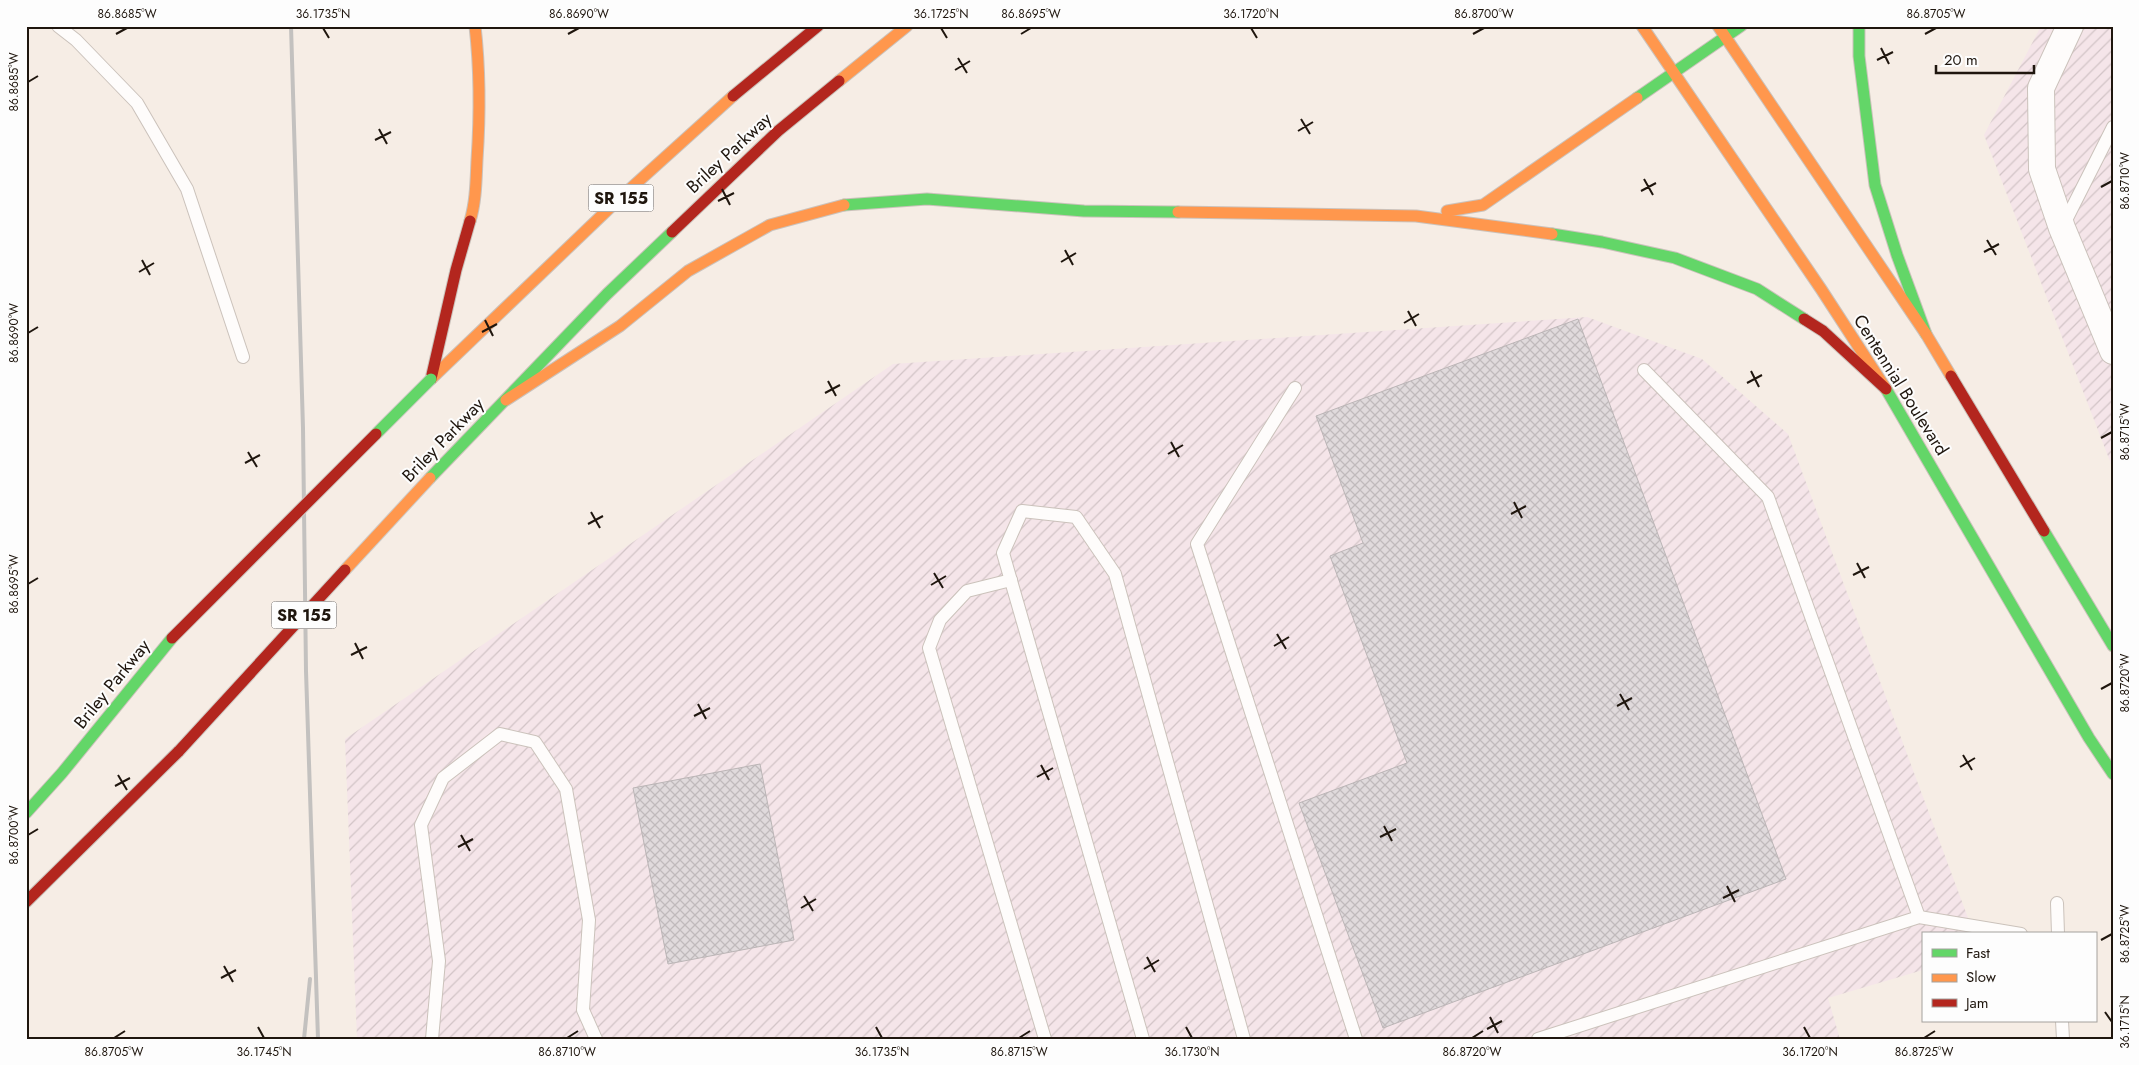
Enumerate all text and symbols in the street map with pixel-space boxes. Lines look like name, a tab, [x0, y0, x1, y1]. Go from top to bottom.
text: 86.8685°W	[97, 5, 157, 23]
text: 36.1735°N	[296, 5, 350, 23]
text: 86.8690°W	[549, 5, 609, 23]
text: 36.1725°N	[914, 5, 969, 23]
text: 86.8695°W	[1001, 5, 1061, 23]
text: 36.1720°N	[1223, 5, 1279, 23]
text: 86.8700°W	[1454, 5, 1514, 23]
text: 86.8705°W	[1907, 5, 1966, 23]
scale bar	[1936, 42, 2034, 74]
text: 20 m	[1944, 49, 1978, 71]
text: 86.8685°W	[5, 52, 23, 112]
street label: Briley Parkway	[680, 106, 778, 199]
text: 86.8710°W	[2116, 152, 2134, 210]
road number: SR 155	[588, 184, 654, 212]
text: 86.8690°W	[5, 303, 23, 363]
street label: Centennial Boulevard	[1847, 309, 1955, 461]
street label: Briley Parkway	[396, 392, 490, 488]
text: 86.8715°W	[2116, 403, 2134, 461]
text: 86.8695°W	[5, 554, 23, 614]
road number: SR 155	[272, 602, 336, 628]
street label: Briley Parkway	[68, 634, 156, 734]
text: 86.8720°W	[2116, 653, 2134, 712]
text: 86.8700°W	[5, 805, 23, 865]
text: 86.8725°W	[2116, 905, 2134, 963]
legend	[1922, 932, 2096, 1022]
text: Fast	[1966, 942, 1990, 964]
text: Slow	[1966, 966, 1997, 988]
text: Jam	[1964, 992, 1989, 1014]
text: 36.1715°N	[2116, 995, 2134, 1049]
text: 86.8705°W	[85, 1043, 144, 1061]
text: 36.1745°N	[236, 1043, 292, 1061]
text: 86.8710°W	[538, 1043, 596, 1061]
text: 36.1735°N	[855, 1043, 909, 1061]
text: 86.8715°W	[990, 1043, 1048, 1061]
text: 36.1730°N	[1164, 1043, 1220, 1061]
text: 86.8720°W	[1443, 1043, 1502, 1061]
text: 36.1720°N	[1782, 1043, 1838, 1061]
text: 86.8725°W	[1895, 1043, 1953, 1061]

